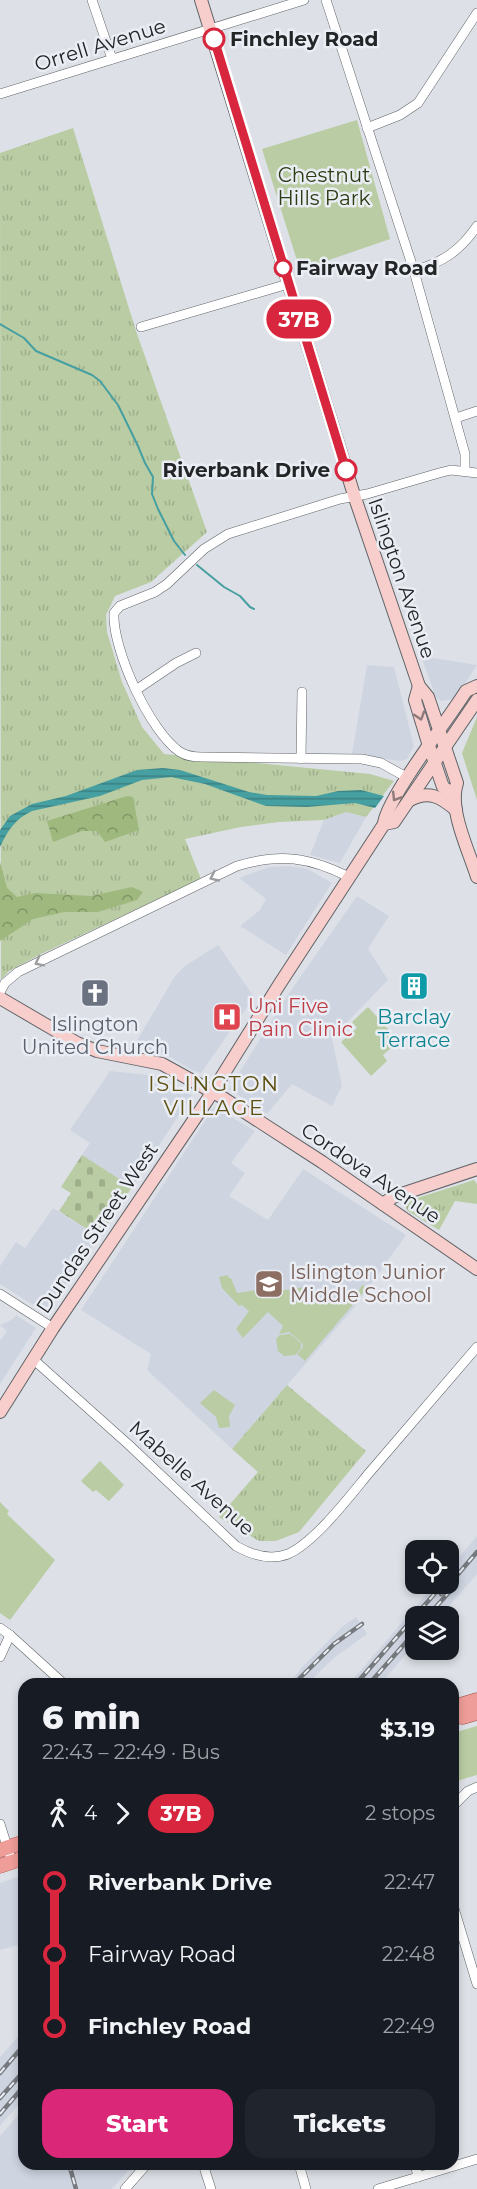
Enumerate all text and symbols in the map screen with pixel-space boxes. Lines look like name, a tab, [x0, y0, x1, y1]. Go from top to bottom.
street label: Orrell Avenue	[31, 14, 169, 76]
place label: Finchley Road	[230, 27, 378, 51]
marker: Finchley Road	[203, 28, 225, 50]
park label: Chestnut Hills Park	[277, 163, 371, 210]
place label: Fairway Road	[296, 256, 438, 280]
marker: Fairway Road	[274, 259, 292, 277]
line badge: 37B	[264, 300, 334, 338]
text: 37B	[278, 307, 320, 332]
place label: Riverbank Drive	[163, 458, 330, 482]
marker: Riverbank Drive	[335, 459, 357, 481]
street label: Islington Avenue	[363, 495, 441, 661]
one-way arrow	[413, 710, 425, 721]
one-way arrow	[393, 790, 404, 801]
one-way arrow	[210, 869, 221, 881]
one-way arrow	[34, 954, 45, 966]
building icon: Barclay Terrace	[398, 970, 430, 1002]
church icon: Islington United Church	[79, 977, 111, 1009]
place label: Uni Five Pain Clinic	[248, 994, 353, 1041]
hospital icon: Uni Five Pain Clinic	[211, 1001, 243, 1033]
place label: Barclay Terrace	[377, 1005, 451, 1052]
place label: Islington United Church	[22, 1012, 168, 1059]
district label: ISLINGTON VILLAGE	[148, 1071, 280, 1120]
street label: Cordova Avenue	[297, 1118, 445, 1228]
street label: Dundas Street West	[31, 1138, 163, 1318]
place label: Islington Junior Middle School	[290, 1260, 446, 1307]
school or university icon: Islington Junior Middle School	[253, 1268, 285, 1300]
street label: Mabelle Avenue	[124, 1416, 260, 1540]
map controls	[405, 1540, 459, 1660]
button: locate	[405, 1540, 459, 1594]
button: layers	[405, 1606, 459, 1660]
text: 6 min	[42, 1697, 141, 1737]
text: $3.19	[380, 1716, 435, 1743]
text: 22:43 – 22:49 · Bus	[42, 1740, 220, 1764]
icon: walk	[42, 1797, 75, 1830]
icon: forward	[106, 1797, 139, 1830]
text: 4	[84, 1801, 97, 1825]
text: 37B	[160, 1801, 202, 1826]
text: 2 stops	[365, 1801, 435, 1825]
text: Riverbank Drive	[88, 1869, 272, 1896]
text: 22:47	[384, 1870, 435, 1894]
text: Fairway Road	[88, 1941, 236, 1968]
text: 22:48	[382, 1942, 435, 1966]
text: Finchley Road	[88, 2013, 251, 2040]
text: 22:49	[383, 2014, 435, 2038]
button: Start	[42, 2089, 233, 2158]
button: Tickets	[245, 2089, 435, 2158]

